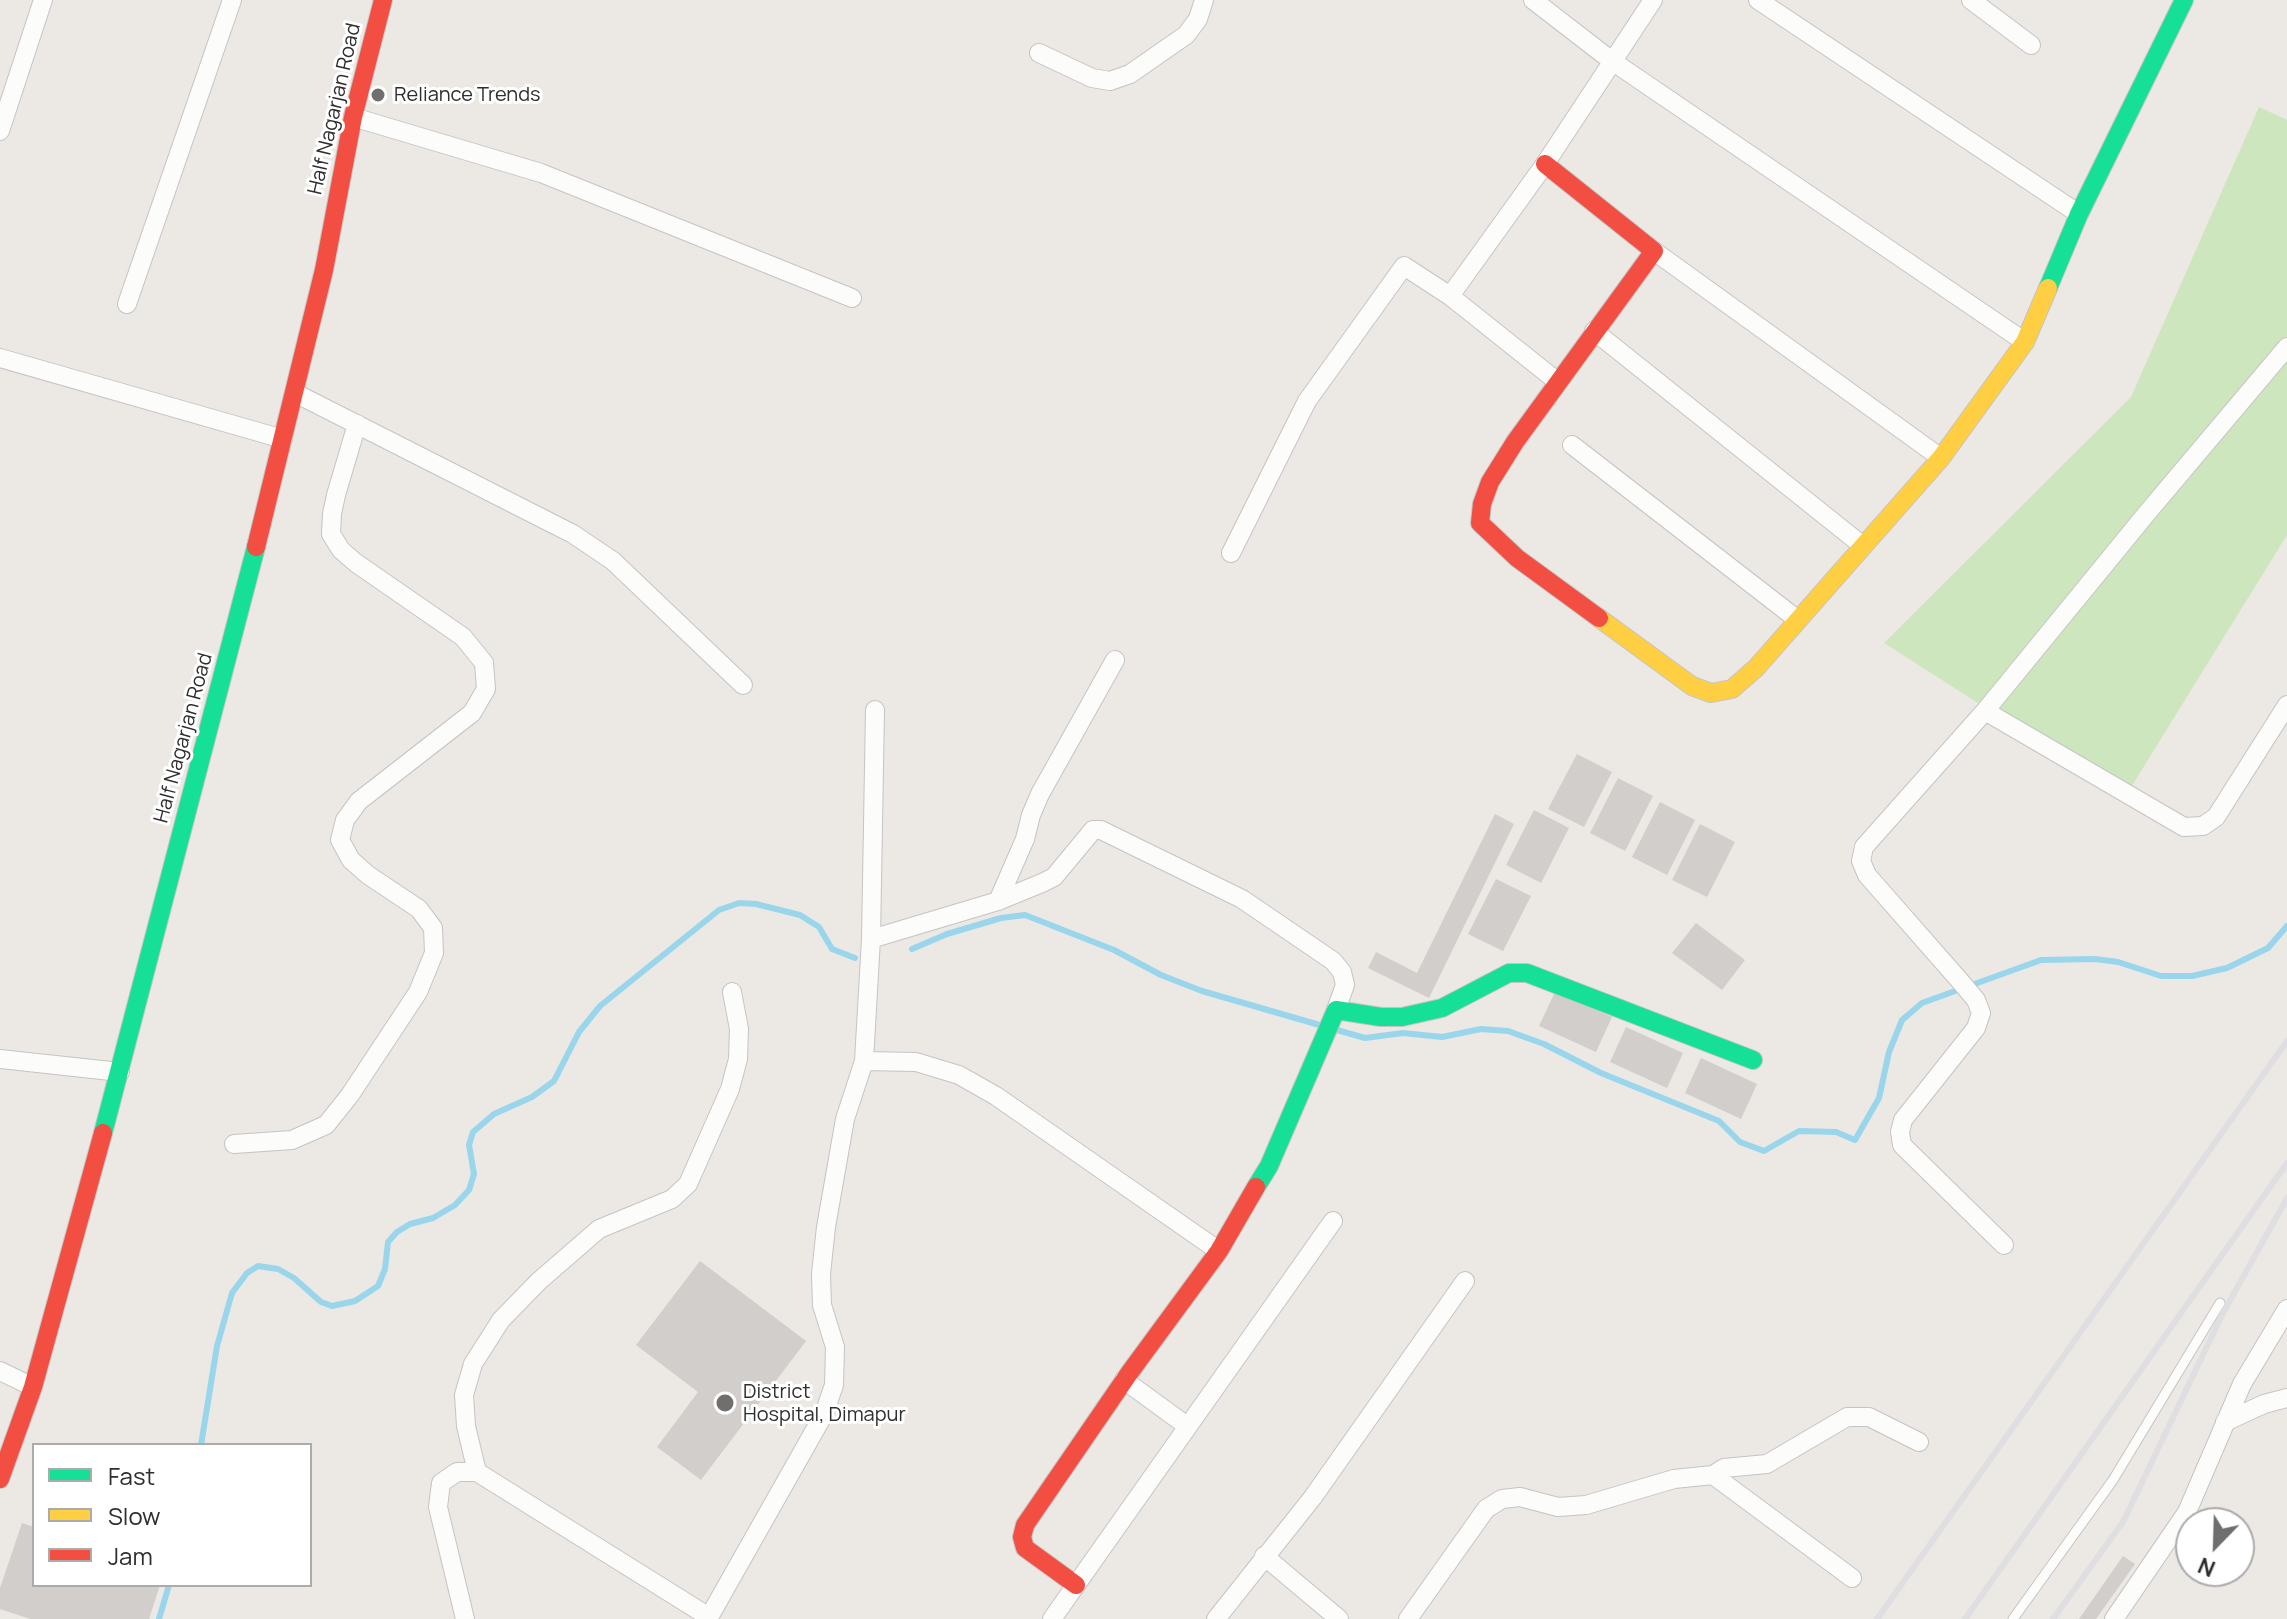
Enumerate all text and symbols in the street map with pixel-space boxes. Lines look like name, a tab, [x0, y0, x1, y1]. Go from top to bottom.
street label: Half Nagarjan Road	[304, 21, 366, 197]
place label: Reliance Trends	[394, 83, 541, 107]
marker: Reliance Trends	[369, 86, 387, 104]
street label: Half Nagarjan Road	[150, 650, 218, 826]
place label: District Hospital, Dimapur	[743, 1380, 906, 1427]
marker: District Hospital, Dimapur	[714, 1392, 736, 1414]
legend	[32, 1443, 312, 1587]
text: Fast	[108, 1459, 155, 1492]
text: Slow	[108, 1499, 161, 1532]
north arrow	[2175, 1507, 2255, 1587]
text: Jam	[108, 1539, 153, 1572]
text: N	[2193, 1550, 2220, 1584]

